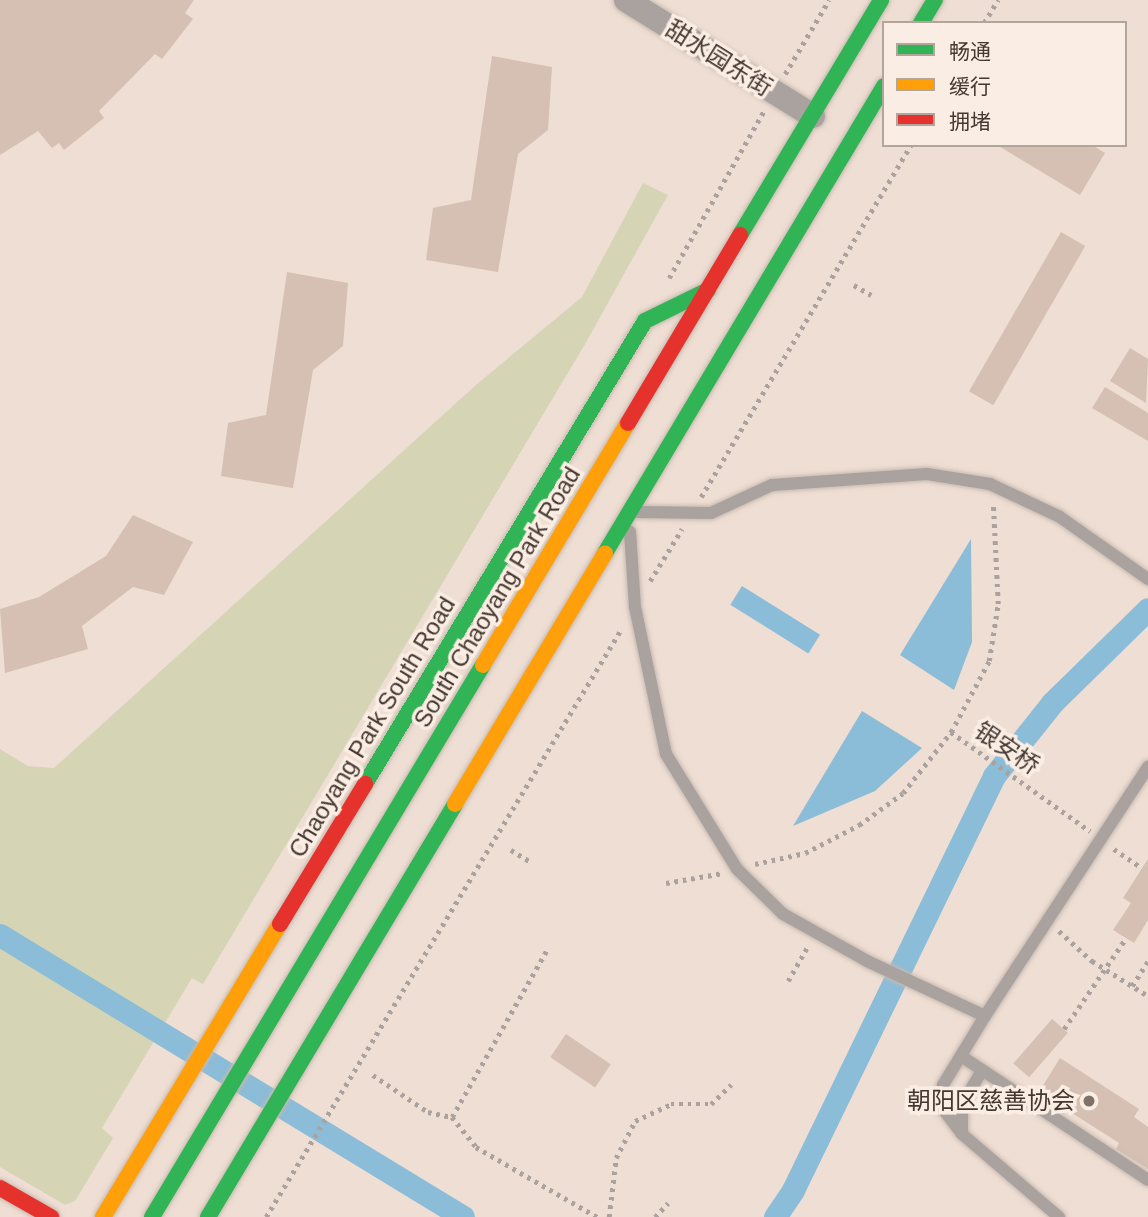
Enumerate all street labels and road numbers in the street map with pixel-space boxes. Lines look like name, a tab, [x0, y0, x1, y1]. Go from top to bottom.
street label: 甜水园东街	[660, 14, 778, 102]
street label: South Chaoyang Park Road	[408, 461, 586, 733]
street label: Chaoyang Park South Road	[283, 591, 461, 863]
street label: 银安桥	[969, 716, 1045, 780]

